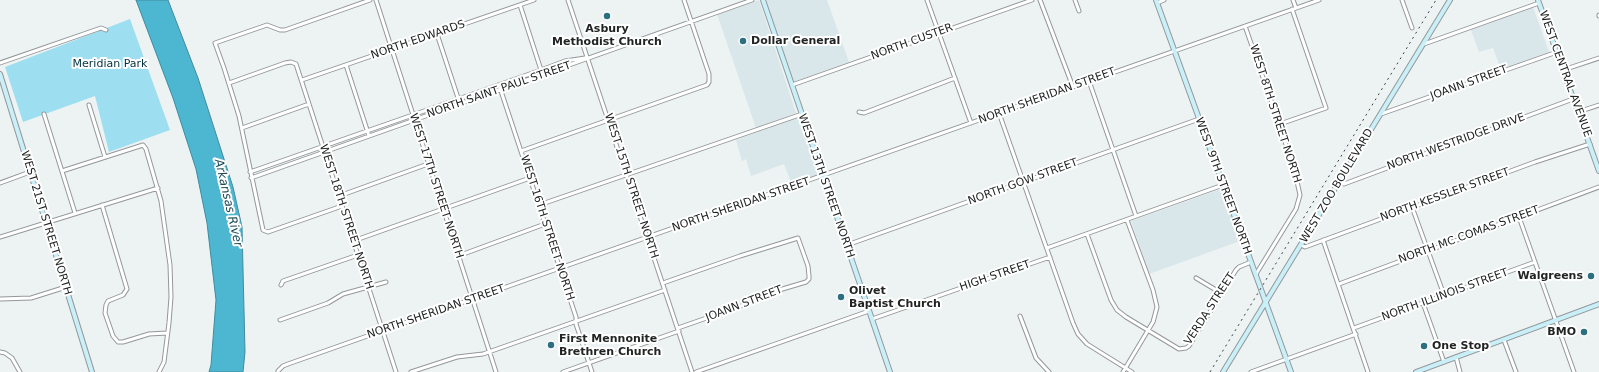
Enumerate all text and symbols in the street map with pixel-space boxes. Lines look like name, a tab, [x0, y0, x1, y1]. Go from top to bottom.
street label: WEST CENTRAL AVENUE	[1536, 9, 1594, 139]
marker: Asbury Methodist Church	[602, 11, 612, 21]
street label: NORTH EDWARDS	[369, 18, 467, 62]
street label: NORTH CUSTER	[869, 21, 955, 63]
place label: Asbury Methodist Church	[552, 22, 662, 48]
place label: Dollar General	[751, 34, 840, 48]
marker: Dollar General	[738, 36, 748, 46]
street label: WEST 8TH STREET NORTH	[1246, 43, 1304, 185]
park label: Meridian Park	[73, 57, 147, 71]
street label: NORTH SAINT PAUL STREET	[425, 59, 573, 121]
street label: JOANN STREET	[1429, 63, 1509, 103]
street label: NORTH SHERIDAN STREET	[977, 65, 1117, 127]
street label: NORTH WESTRIDGE DRIVE	[1385, 111, 1527, 173]
street label: WEST 17TH STREET NORTH	[406, 112, 466, 260]
street label: WEST 15TH STREET NORTH	[601, 112, 661, 260]
street label: WEST 13TH STREET NORTH	[795, 112, 857, 260]
street label: WEST 9TH STREET NORTH	[1192, 116, 1254, 256]
street label: WEST ZOO BOULEVARD	[1298, 126, 1376, 246]
street label: WEST 18TH STREET NORTH	[316, 143, 376, 291]
street label: WEST 21ST STREET NORTH	[18, 149, 74, 297]
street label: WEST 16TH STREET NORTH	[517, 154, 577, 302]
street label: NORTH GOW STREET	[966, 156, 1080, 208]
water label: Arkansas River	[211, 158, 245, 248]
street label: NORTH KESSLER STREET	[1379, 165, 1511, 225]
street label: NORTH SHERIDAN STREET	[670, 175, 812, 235]
street label: NORTH MC COMAS STREET	[1397, 203, 1541, 267]
street label: HIGH STREET	[958, 258, 1032, 294]
street label: NORTH ILLINOIS STREET	[1380, 266, 1510, 324]
place label: Walgreens	[1517, 269, 1583, 283]
street label: VERDA STREET	[1182, 270, 1238, 348]
marker: Walgreens	[1586, 271, 1596, 281]
street label: NORTH SHERIDAN STREET	[365, 282, 507, 342]
street label: JOANN STREET	[704, 283, 784, 325]
place label: Olivet Baptist Church	[849, 284, 941, 310]
marker: Olivet Baptist Church	[836, 292, 846, 302]
place label: BMO	[1547, 325, 1576, 339]
marker: BMO	[1579, 327, 1589, 337]
place label: First Mennonite Brethren Church	[559, 332, 661, 358]
place label: One Stop	[1432, 339, 1489, 353]
marker: First Mennonite Brethren Church	[546, 340, 556, 350]
marker: One Stop	[1419, 341, 1429, 351]

